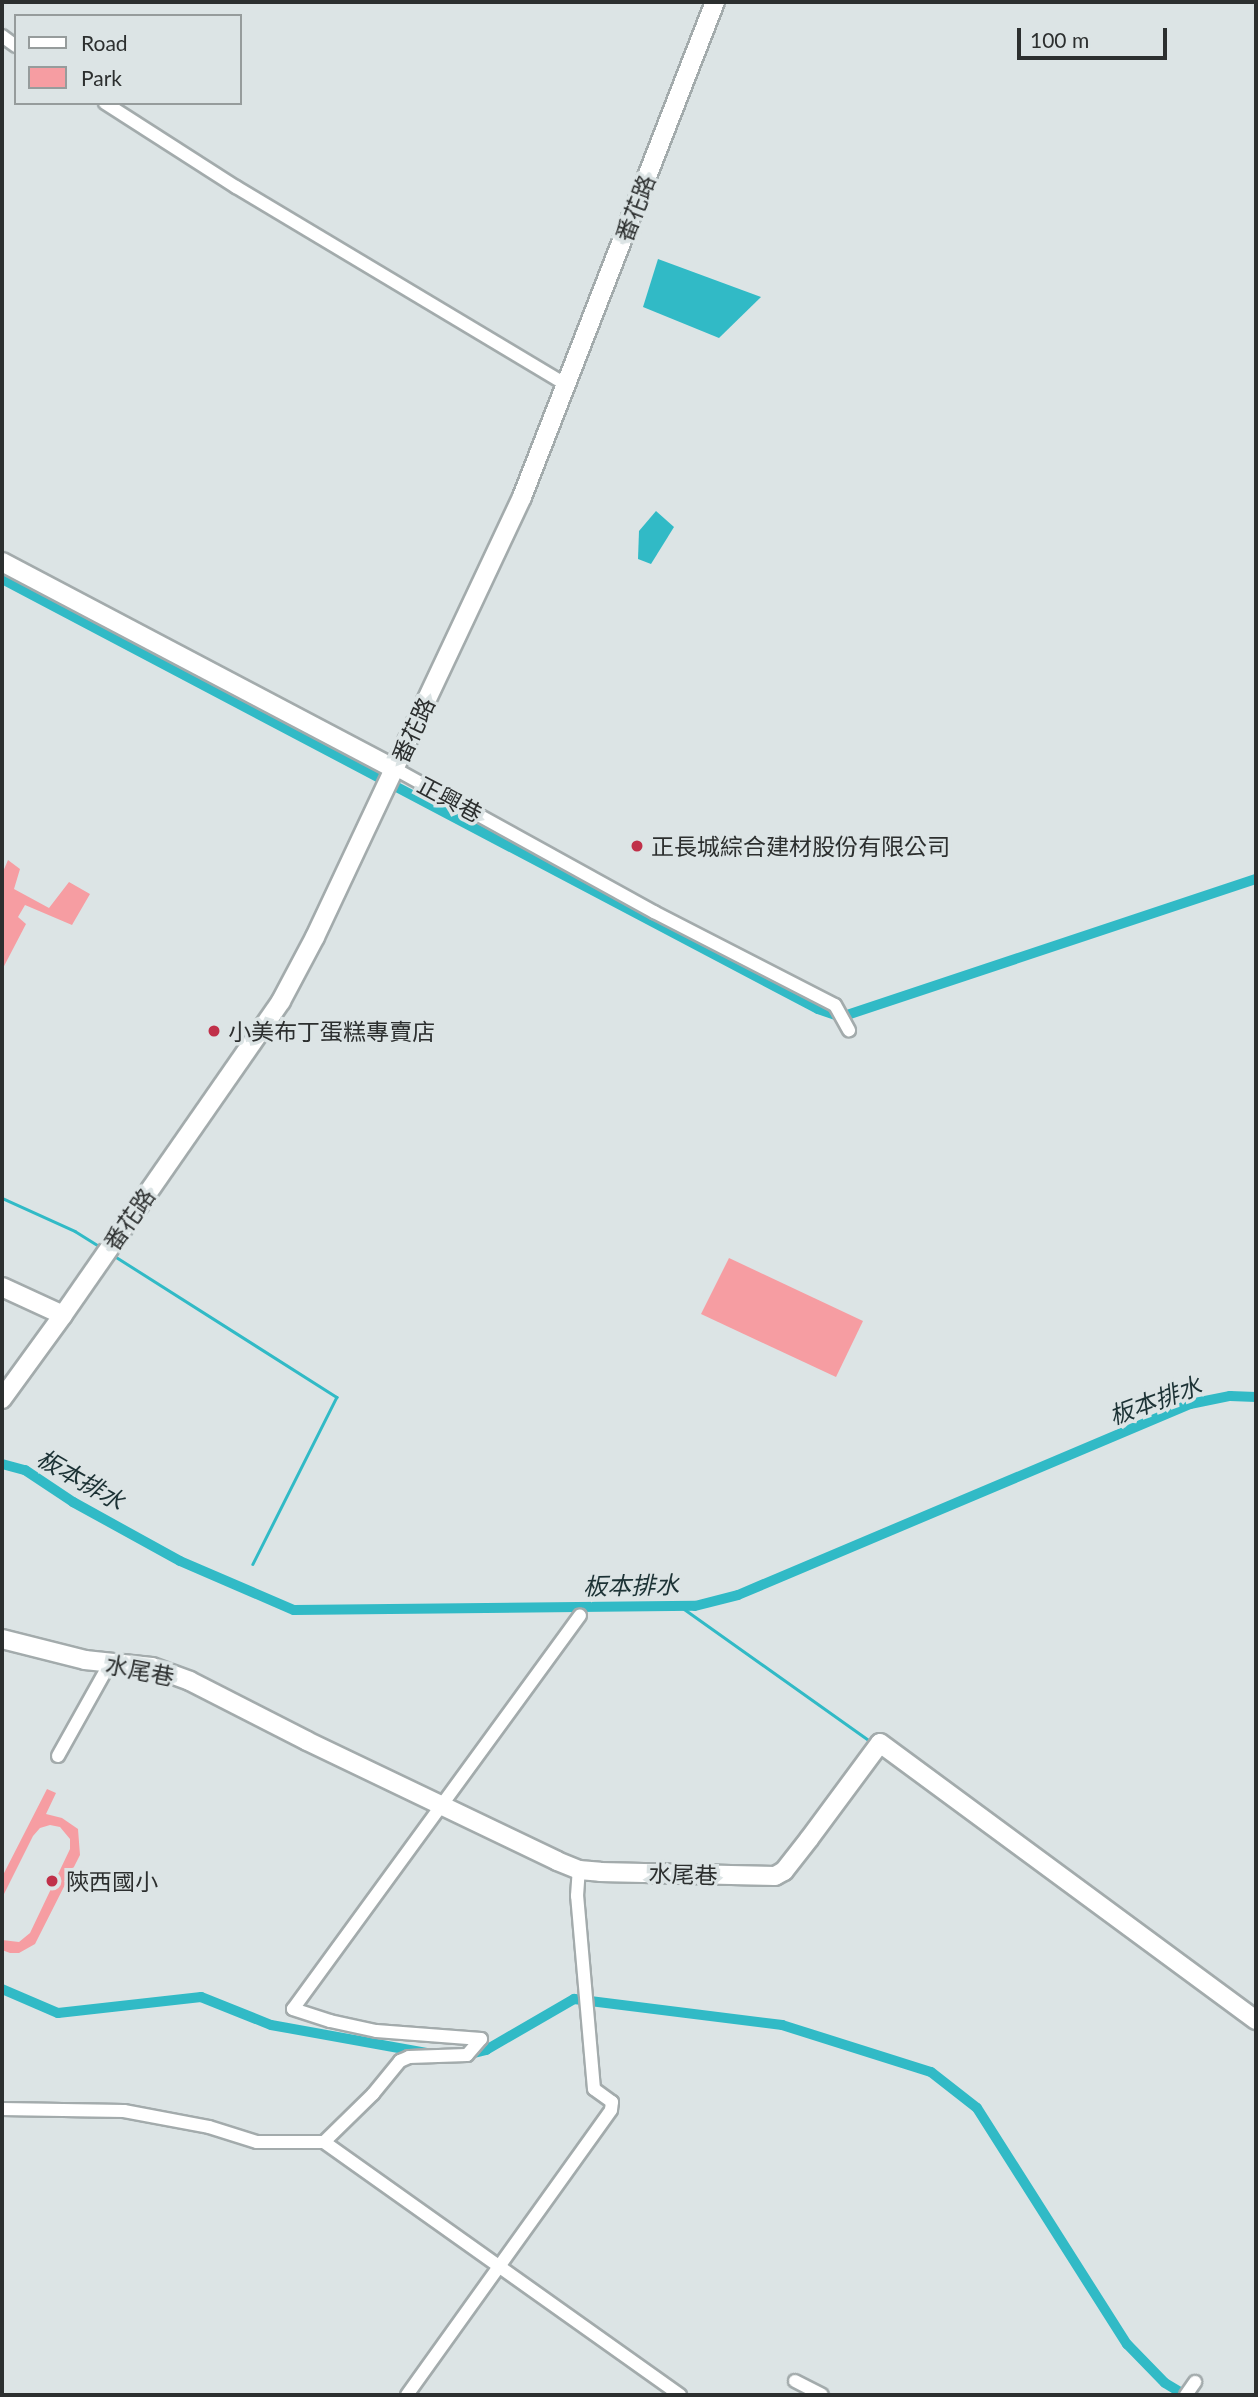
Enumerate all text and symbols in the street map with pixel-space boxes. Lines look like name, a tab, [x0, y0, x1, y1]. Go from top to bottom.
legend	[14, 14, 242, 105]
scale bar	[1020, 14, 1170, 58]
text: 100 m	[1030, 27, 1089, 52]
text: Road	[81, 30, 128, 55]
text: Park	[81, 65, 122, 90]
street label: 番花路	[610, 171, 660, 245]
street label: 番花路	[386, 693, 440, 767]
street label: 正興巷	[413, 771, 487, 827]
place label: 正長城綜合建材股份有限公司	[651, 832, 950, 860]
marker: 正長城綜合建材股份有限公司	[629, 838, 645, 854]
place label: 小美布丁蛋糕專賣店	[228, 1017, 435, 1045]
marker: 小美布丁蛋糕專賣店	[206, 1023, 222, 1039]
street label: 番花路	[98, 1183, 160, 1255]
water label: 板本排水	[1105, 1370, 1205, 1430]
water label: 板本排水	[32, 1443, 130, 1515]
water label: 板本排水	[583, 1570, 679, 1600]
street label: 水尾巷	[104, 1650, 176, 1690]
street label: 水尾巷	[648, 1859, 718, 1889]
place label: 陝西國小	[66, 1867, 158, 1895]
marker: 陝西國小	[44, 1873, 60, 1889]

